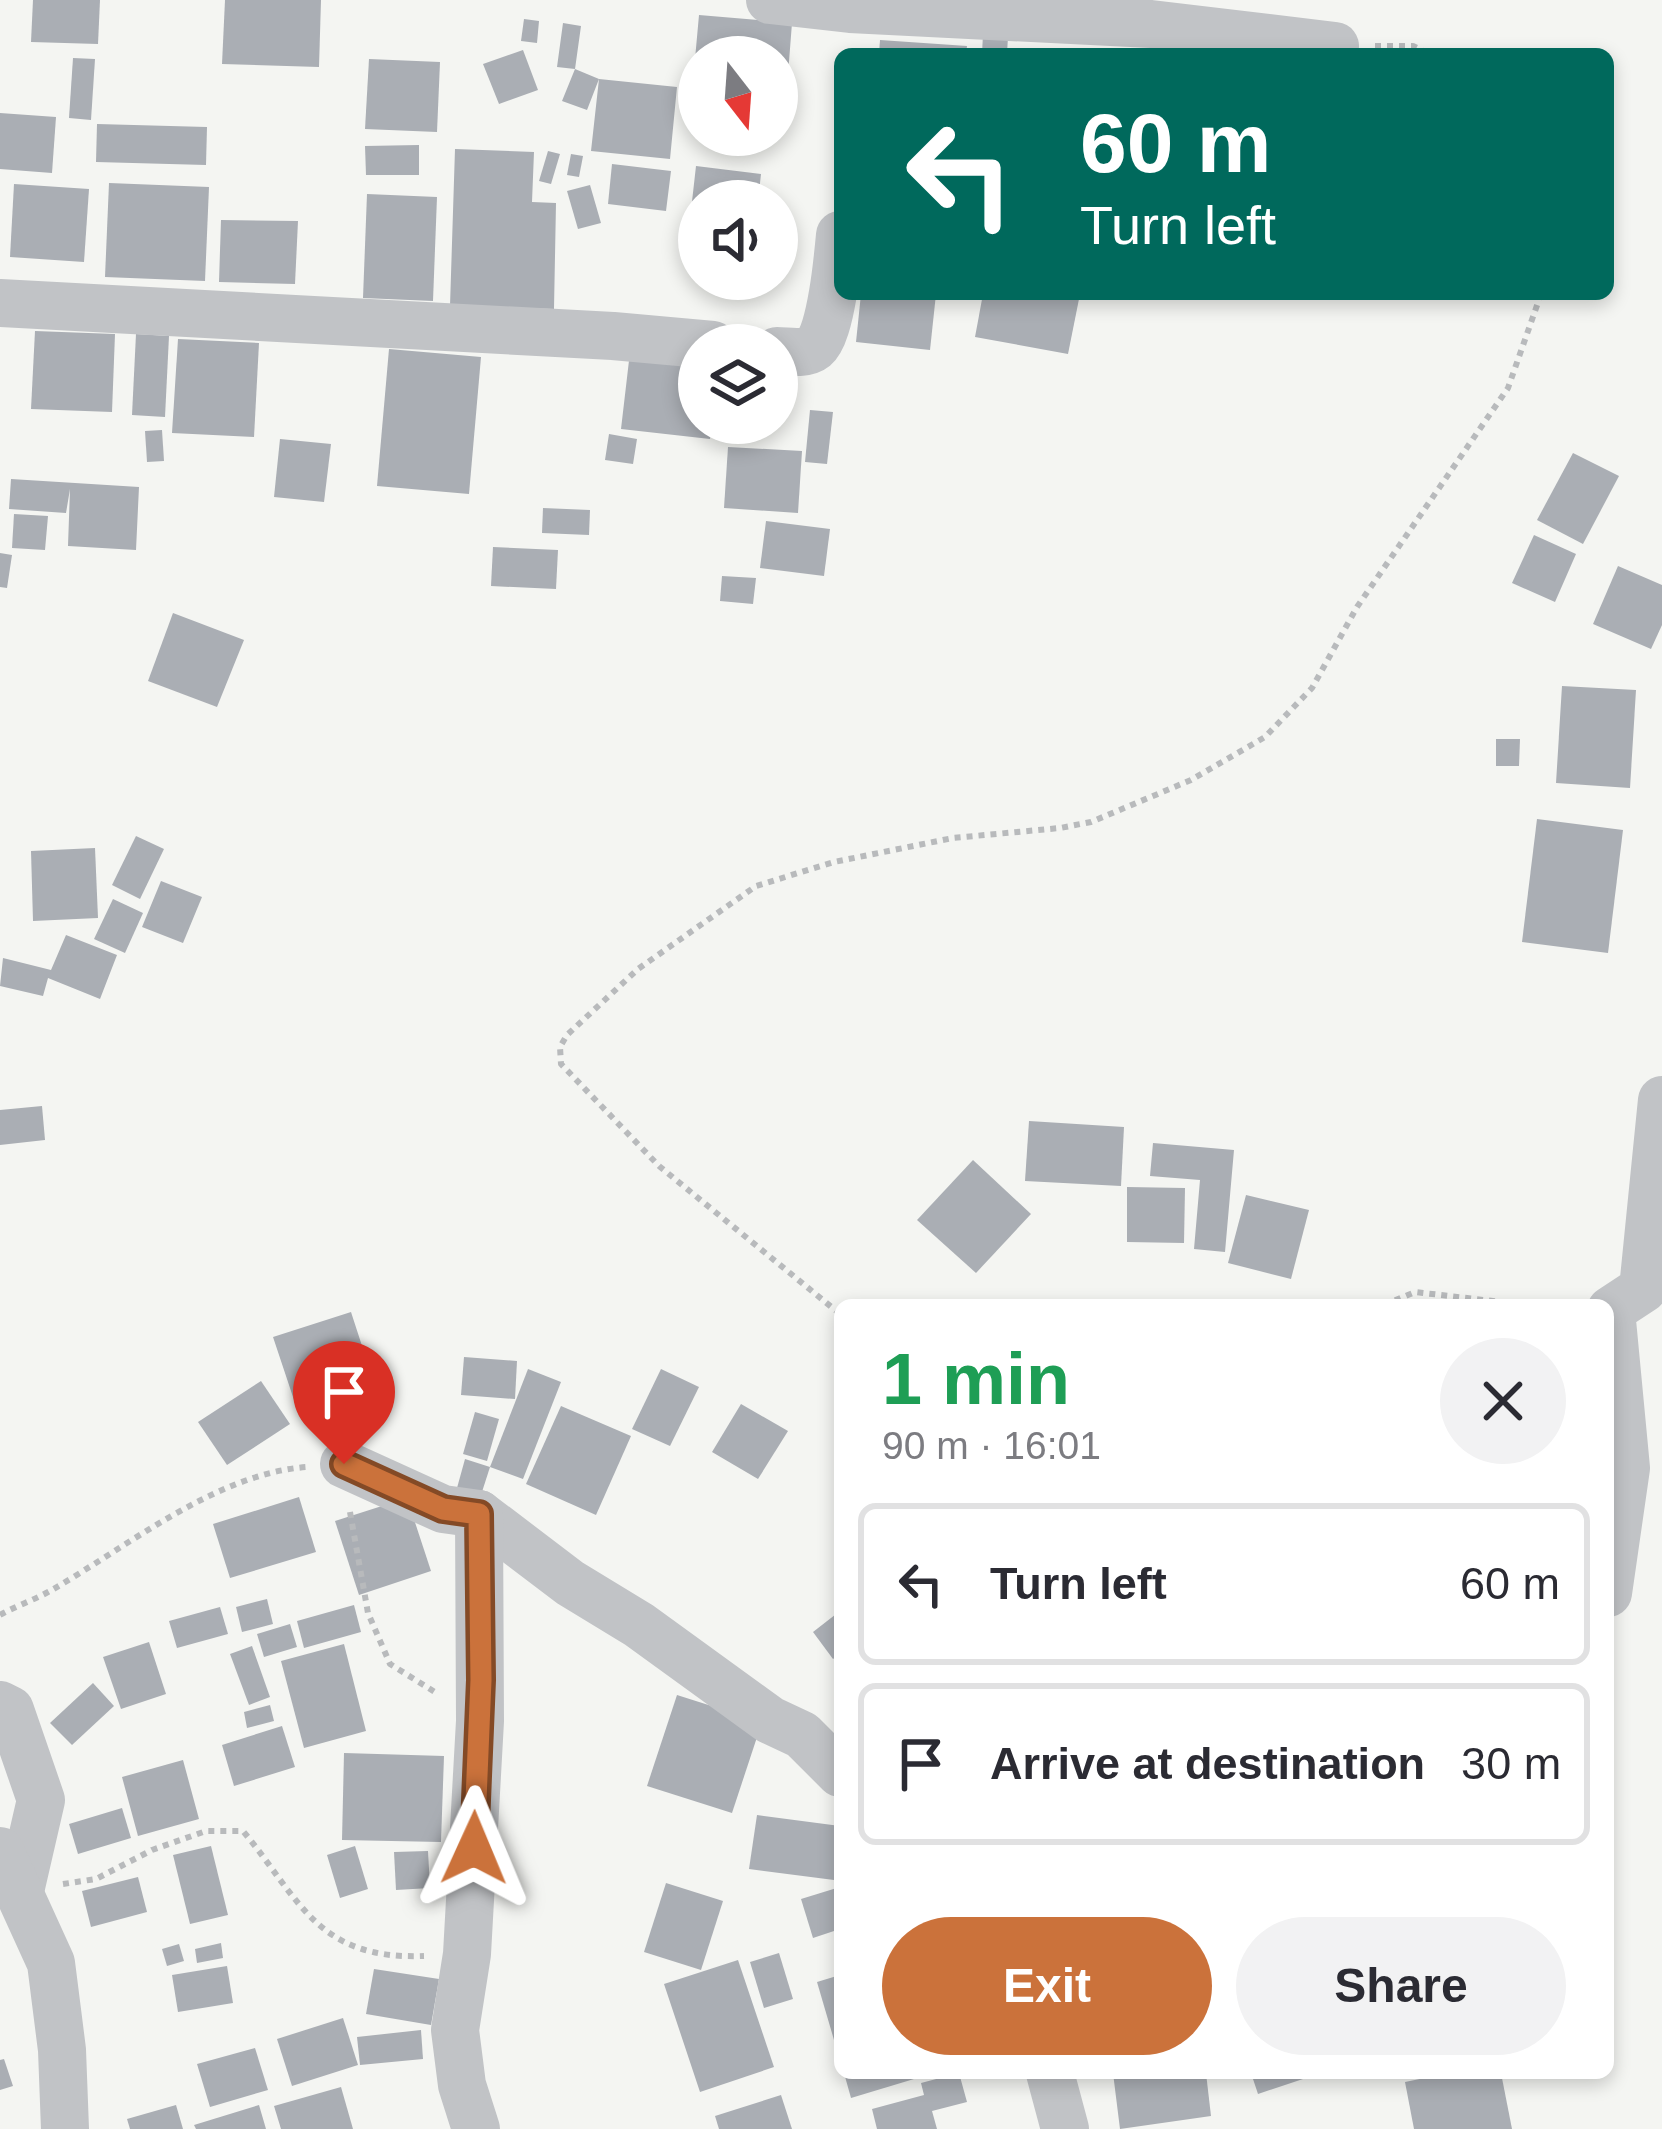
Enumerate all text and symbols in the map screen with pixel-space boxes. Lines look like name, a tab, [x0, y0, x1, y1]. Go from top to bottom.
north arrow	[678, 36, 798, 156]
map controls	[678, 36, 798, 444]
icon: left	[882, 96, 1038, 252]
text: 60 m	[1080, 96, 1271, 190]
button: sound	[678, 180, 798, 300]
text: Turn left	[1080, 195, 1276, 255]
button: layers	[678, 324, 798, 444]
button: close	[1440, 1338, 1566, 1464]
text: 1 min	[882, 1339, 1070, 1419]
pin	[293, 1341, 395, 1464]
icon: arrive	[311, 1359, 377, 1425]
text: 90 m · 16:01	[882, 1424, 1101, 1467]
icon: left	[888, 1551, 954, 1617]
text: Turn left	[990, 1558, 1167, 1609]
text: 60 m	[1460, 1558, 1560, 1609]
icon: arrive	[888, 1731, 954, 1797]
text: Arrive at destination	[990, 1738, 1425, 1789]
text: 30 m	[1461, 1738, 1561, 1789]
position arrow	[411, 1785, 537, 1911]
button: Exit	[882, 1917, 1212, 2055]
button: Share	[1236, 1917, 1566, 2055]

